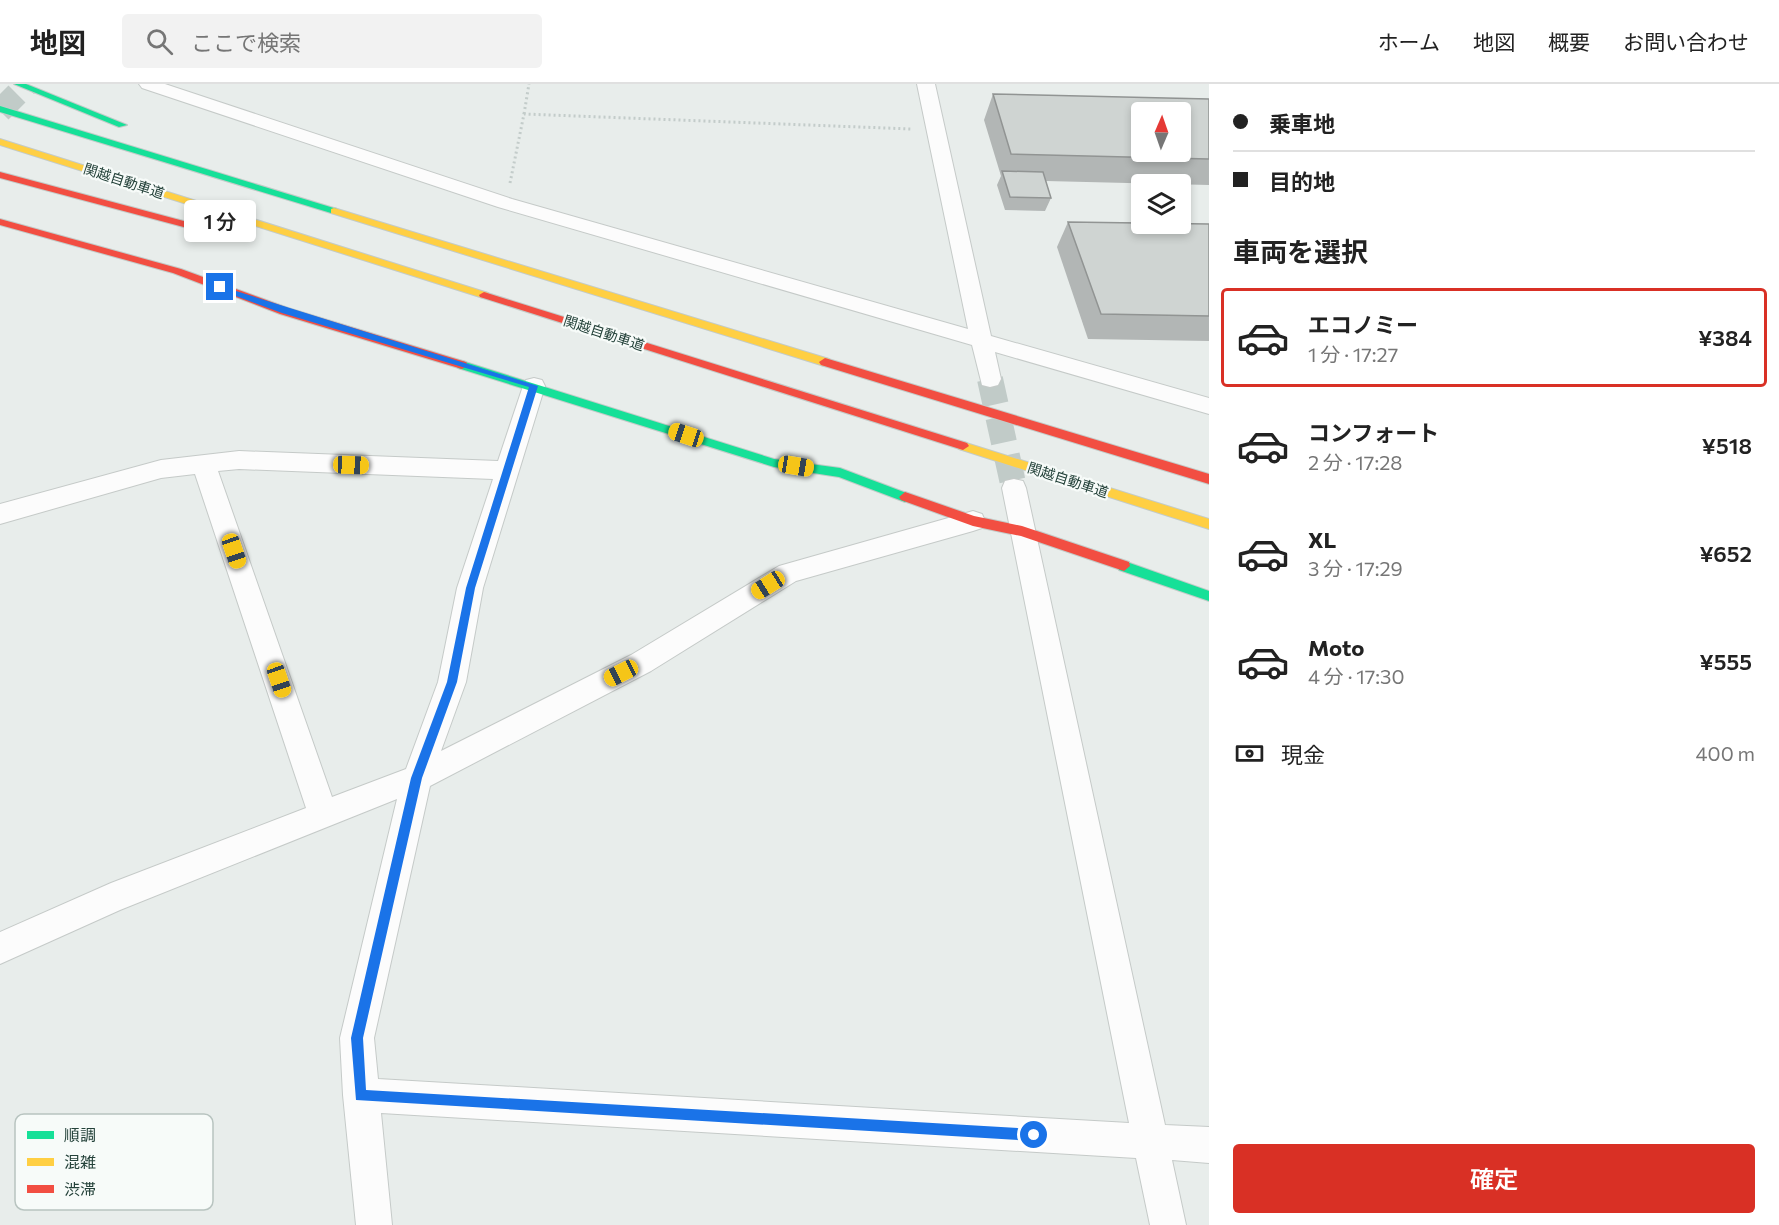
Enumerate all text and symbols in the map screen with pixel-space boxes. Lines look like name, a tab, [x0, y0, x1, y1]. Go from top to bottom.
search box	[122, 14, 542, 68]
text: 地図	[30, 25, 86, 59]
icon: search	[143, 25, 176, 58]
text: ここで検索	[191, 29, 301, 56]
text: ホーム	[1378, 29, 1440, 54]
text: 地図	[1473, 29, 1515, 54]
text: 概要	[1548, 29, 1590, 54]
text: お問い合わせ	[1623, 29, 1749, 54]
north arrow	[1131, 102, 1191, 162]
map controls	[1131, 102, 1191, 234]
text: 乗車地	[1269, 110, 1335, 137]
street label: 関越自動車道	[82, 159, 167, 202]
text: 目的地	[1269, 168, 1335, 195]
button: layers	[1131, 174, 1191, 234]
callout: 1 分	[184, 200, 256, 242]
text: 1 分	[204, 209, 236, 233]
text: 車両を選択	[1233, 235, 1368, 268]
route end	[206, 273, 233, 300]
street label: 関越自動車道	[562, 311, 647, 354]
icon: car	[1236, 311, 1290, 365]
text: エコノミー	[1308, 311, 1418, 338]
text: ¥384	[1698, 324, 1752, 351]
text: 1 分 · 17:27	[1308, 342, 1398, 366]
icon: car	[1236, 419, 1290, 473]
text: コンフォート	[1308, 419, 1439, 446]
car	[666, 421, 706, 449]
text: ¥518	[1702, 432, 1752, 459]
text: 2 分 · 17:28	[1308, 450, 1402, 474]
car	[777, 454, 815, 478]
car	[333, 455, 369, 475]
street label: 関越自動車道	[1026, 458, 1111, 501]
text: XL	[1308, 526, 1336, 553]
icon: car	[1236, 527, 1290, 581]
car	[220, 531, 248, 571]
text: ¥652	[1699, 540, 1752, 567]
text: 3 分 · 17:29	[1308, 556, 1403, 580]
car	[748, 568, 788, 602]
text: Moto	[1308, 634, 1364, 661]
icon: car	[1236, 635, 1290, 689]
text: ¥555	[1700, 648, 1752, 675]
car	[601, 657, 641, 689]
car	[265, 660, 293, 700]
text: 4 分 · 17:30	[1308, 664, 1405, 688]
icon: cash	[1233, 737, 1266, 770]
text: 現金	[1281, 741, 1325, 768]
text: 400 m	[1696, 741, 1755, 765]
legend	[15, 1114, 213, 1210]
route start	[1020, 1121, 1047, 1148]
text: 順調	[64, 1125, 96, 1144]
button: 確定	[1233, 1144, 1755, 1213]
text: 混雑	[64, 1152, 96, 1171]
text: 渋滞	[64, 1179, 96, 1198]

